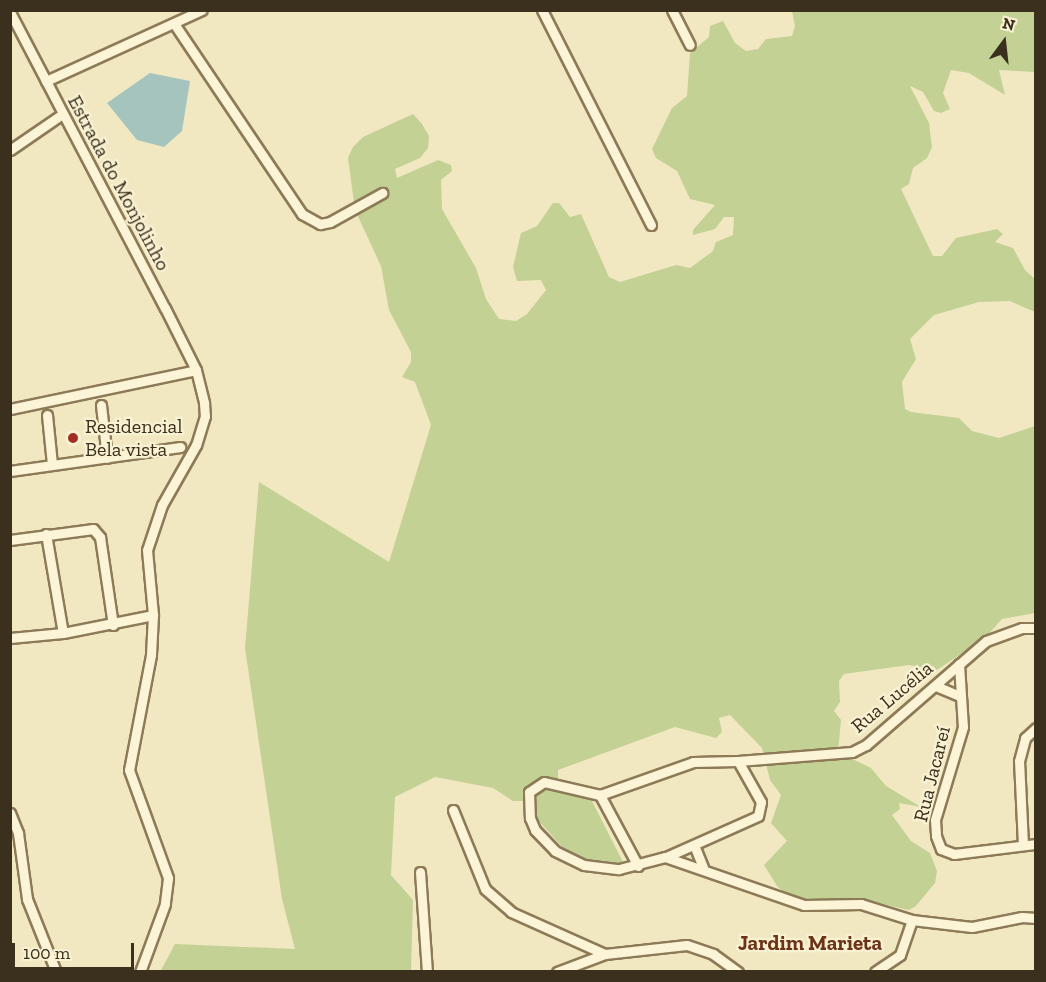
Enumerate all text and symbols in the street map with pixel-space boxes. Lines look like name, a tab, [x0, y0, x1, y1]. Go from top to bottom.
north arrow	[974, 12, 1034, 72]
text: N	[1000, 13, 1017, 35]
street label: Estrada do Monjolinho	[63, 91, 175, 275]
place label: Residencial Bela vista	[85, 414, 183, 461]
marker: Residencial Bela vista	[66, 431, 80, 445]
street label: Rua Lucélia	[846, 656, 938, 738]
street label: Rua Jacareí	[908, 723, 956, 825]
district label: Jardim Marieta	[738, 930, 882, 956]
scale bar	[15, 931, 136, 969]
text: 100 m	[23, 942, 70, 964]

